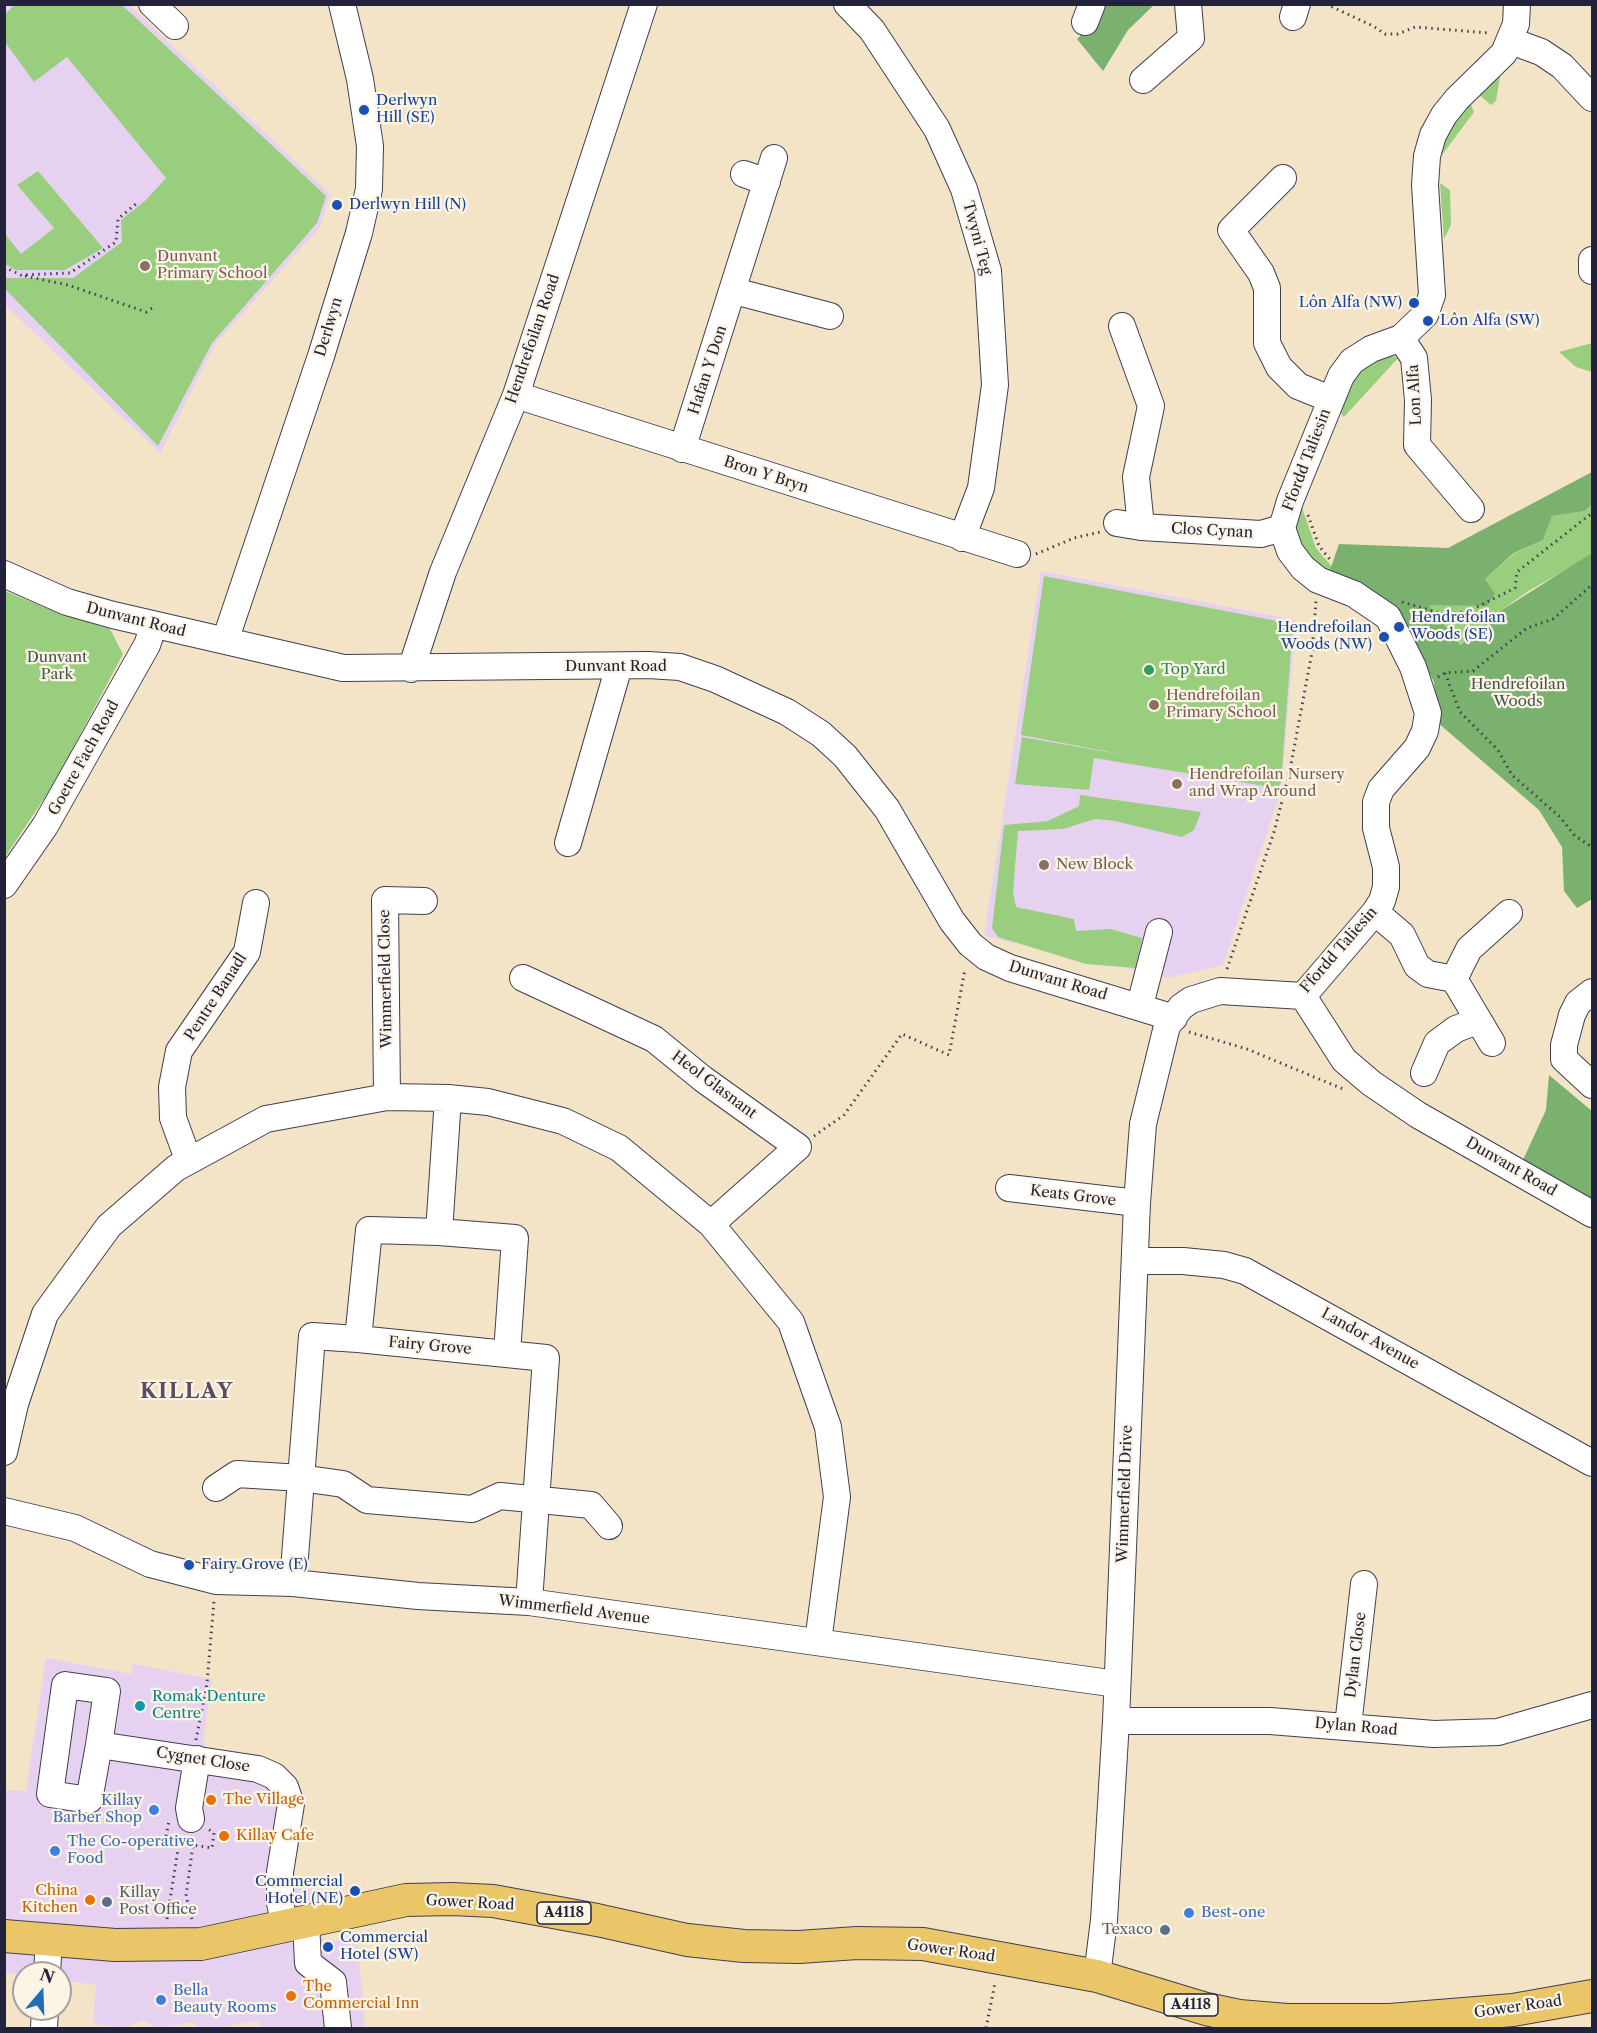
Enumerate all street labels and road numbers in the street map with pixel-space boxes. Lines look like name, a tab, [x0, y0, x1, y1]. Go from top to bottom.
street label: Twyni Teg	[959, 199, 995, 277]
street label: Hendrefoilan Road	[502, 272, 564, 406]
street label: Derlwyn	[311, 295, 347, 359]
street label: Hafan Y Don	[685, 323, 731, 417]
street label: Lon Alfa	[1404, 364, 1426, 426]
street label: Ffordd Taliesin	[1279, 406, 1335, 514]
street label: Bron Y Bryn	[721, 453, 811, 497]
street label: Clos Cynan	[1170, 520, 1254, 542]
street label: Dunvant Road	[84, 599, 188, 641]
street label: Dunvant Road	[565, 658, 667, 676]
street label: Goetre Fach Road	[45, 697, 123, 819]
street label: Ffordd Taliesin	[1297, 903, 1381, 997]
street label: Wimmerfield Close	[376, 909, 396, 1049]
street label: Pentre Banadl	[181, 950, 251, 1044]
street label: Dunvant Road	[1007, 958, 1109, 1004]
street label: Heol Glasnant	[668, 1047, 760, 1123]
street label: Dunvant Road	[1462, 1134, 1560, 1200]
street label: Keats Grove	[1029, 1182, 1117, 1210]
street label: Landor Avenue	[1318, 1305, 1422, 1373]
street label: Fairy Grove	[388, 1333, 472, 1359]
street label: Wimmerfield Drive	[1114, 1425, 1136, 1563]
street label: Wimmerfield Avenue	[497, 1592, 651, 1628]
street label: Dylan Close	[1342, 1611, 1370, 1699]
street label: Dylan Road	[1314, 1714, 1398, 1740]
street label: Cygnet Close	[155, 1744, 251, 1776]
street label: Gower Road	[425, 1892, 515, 1914]
road number: A4118	[537, 1902, 591, 1924]
street label: Gower Road	[906, 1936, 996, 1966]
street label: Gower Road	[1473, 1992, 1563, 2022]
road number: A4118	[1164, 1994, 1218, 2016]

